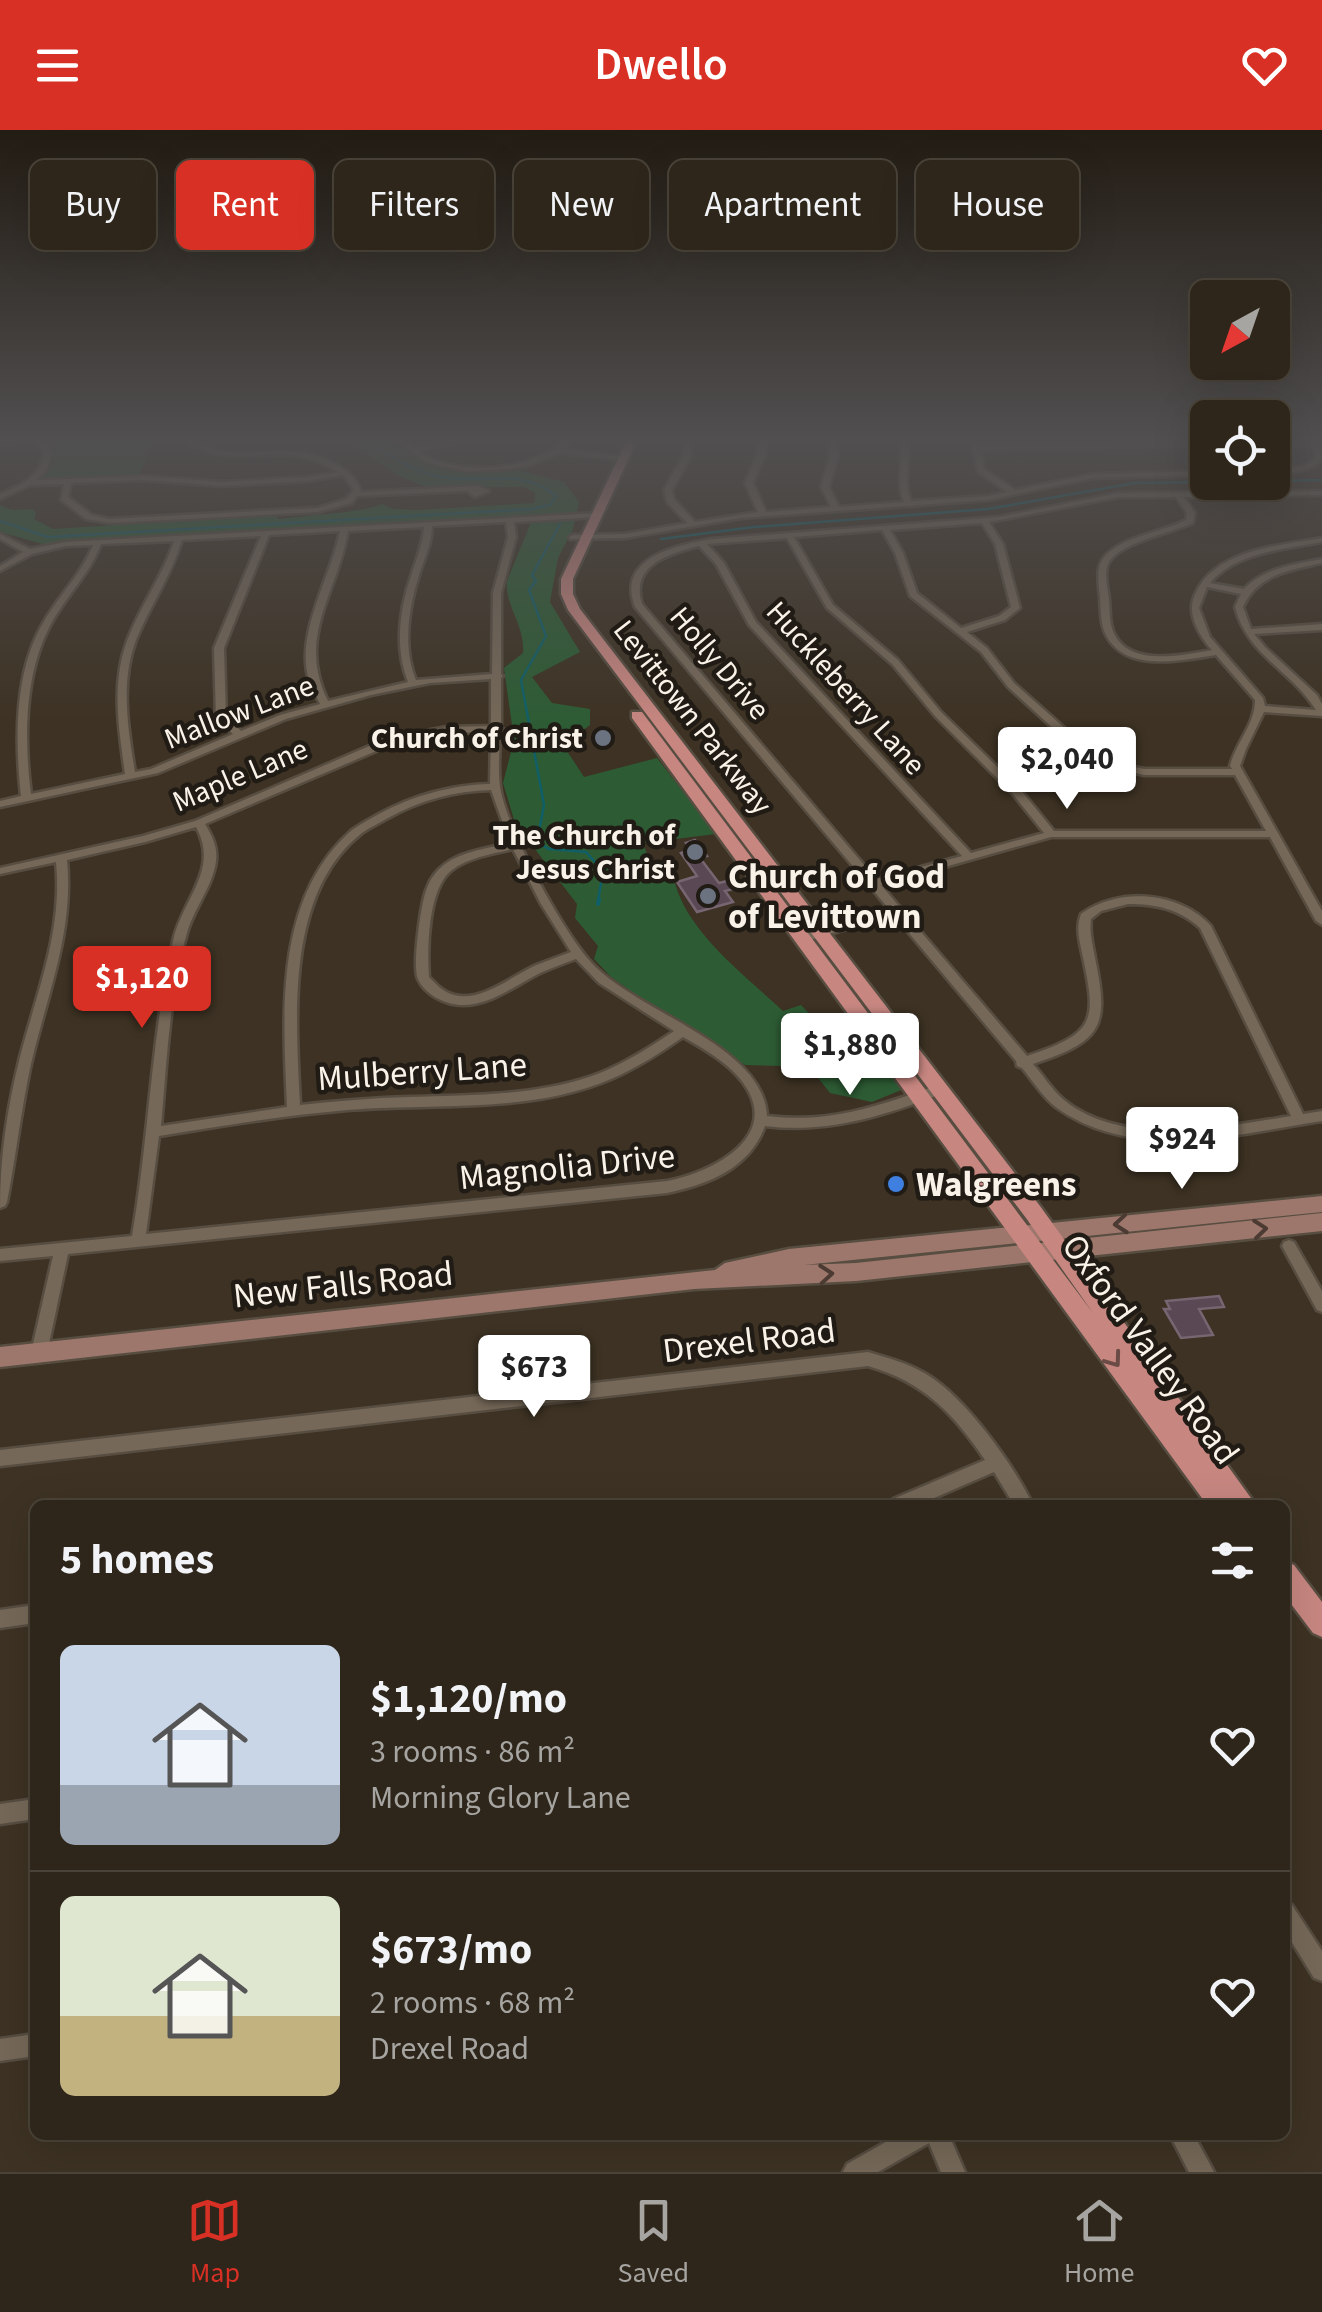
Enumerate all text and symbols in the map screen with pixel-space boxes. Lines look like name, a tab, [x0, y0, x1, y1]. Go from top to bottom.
text: Dwello	[594, 33, 728, 97]
icon: menu	[30, 38, 85, 93]
icon: heart	[1237, 38, 1292, 93]
chip: Buy	[30, 160, 156, 250]
chip: Rent	[176, 160, 314, 250]
chip: Filters	[334, 160, 494, 250]
chip: New	[514, 160, 649, 250]
chip: Apartment	[669, 160, 896, 250]
chip: House	[916, 160, 1079, 250]
north arrow	[1190, 280, 1290, 380]
map controls	[1190, 280, 1290, 500]
button: locate	[1190, 400, 1290, 500]
street label: Huckleberry Lane	[756, 592, 936, 785]
street label: Holly Drive	[659, 597, 780, 729]
street label: Levittown Parkway	[603, 611, 782, 824]
street label: Mallow Lane	[158, 664, 320, 761]
place label: Church of Christ	[371, 717, 583, 760]
marker: Church of Christ	[592, 727, 614, 749]
pin: $2,040	[986, 727, 1148, 812]
street label: Maple Lane	[166, 728, 314, 823]
text: $2,040	[1020, 736, 1114, 782]
place label: The Church of Jesus Christ	[492, 814, 677, 891]
marker: The Church of Jesus Christ	[684, 841, 706, 863]
place label: Church of God of Levittown	[728, 852, 945, 942]
marker: Church of God of Levittown	[697, 885, 719, 907]
pin: $1,120	[61, 946, 223, 1031]
text: $1,120	[95, 955, 189, 1001]
pin: $1,880	[769, 1013, 931, 1098]
text: $1,880	[803, 1022, 897, 1068]
street label: Mulberry Lane	[316, 1040, 528, 1104]
pin: $924	[1123, 1107, 1241, 1192]
text: $924	[1148, 1116, 1216, 1162]
street label: Magnolia Drive	[457, 1131, 678, 1203]
place label: Walgreens	[916, 1160, 1077, 1210]
marker: Walgreens	[885, 1173, 907, 1195]
one-way arrow	[1112, 1213, 1128, 1235]
one-way arrow	[1253, 1218, 1269, 1240]
street label: Oxford Valley Road	[1049, 1224, 1251, 1475]
street label: New Falls Road	[231, 1249, 455, 1321]
one-way arrow	[819, 1264, 835, 1285]
street label: Drexel Road	[660, 1306, 838, 1376]
pin: $673	[475, 1335, 593, 1420]
text: $673	[500, 1344, 568, 1390]
one-way arrow	[1102, 1349, 1120, 1367]
text: 5 homes	[60, 1530, 214, 1590]
icon: filters	[1205, 1533, 1260, 1588]
text: $1,120/mo	[370, 1669, 567, 1729]
icon: home	[140, 1685, 260, 1805]
icon: heart	[1205, 1718, 1260, 1773]
text: 3 rooms · 86 m²	[370, 1729, 575, 1775]
text: Morning Glory Lane	[370, 1775, 631, 1821]
text: $673/mo	[370, 1920, 532, 1980]
icon: home	[140, 1936, 260, 2056]
icon: heart	[1205, 1969, 1260, 2024]
text: 2 rooms · 68 m²	[370, 1980, 575, 2026]
text: Drexel Road	[370, 2026, 529, 2072]
tab: Map	[187, 2193, 242, 2293]
tab: Saved	[617, 2193, 689, 2293]
tab: Home	[1064, 2193, 1134, 2293]

